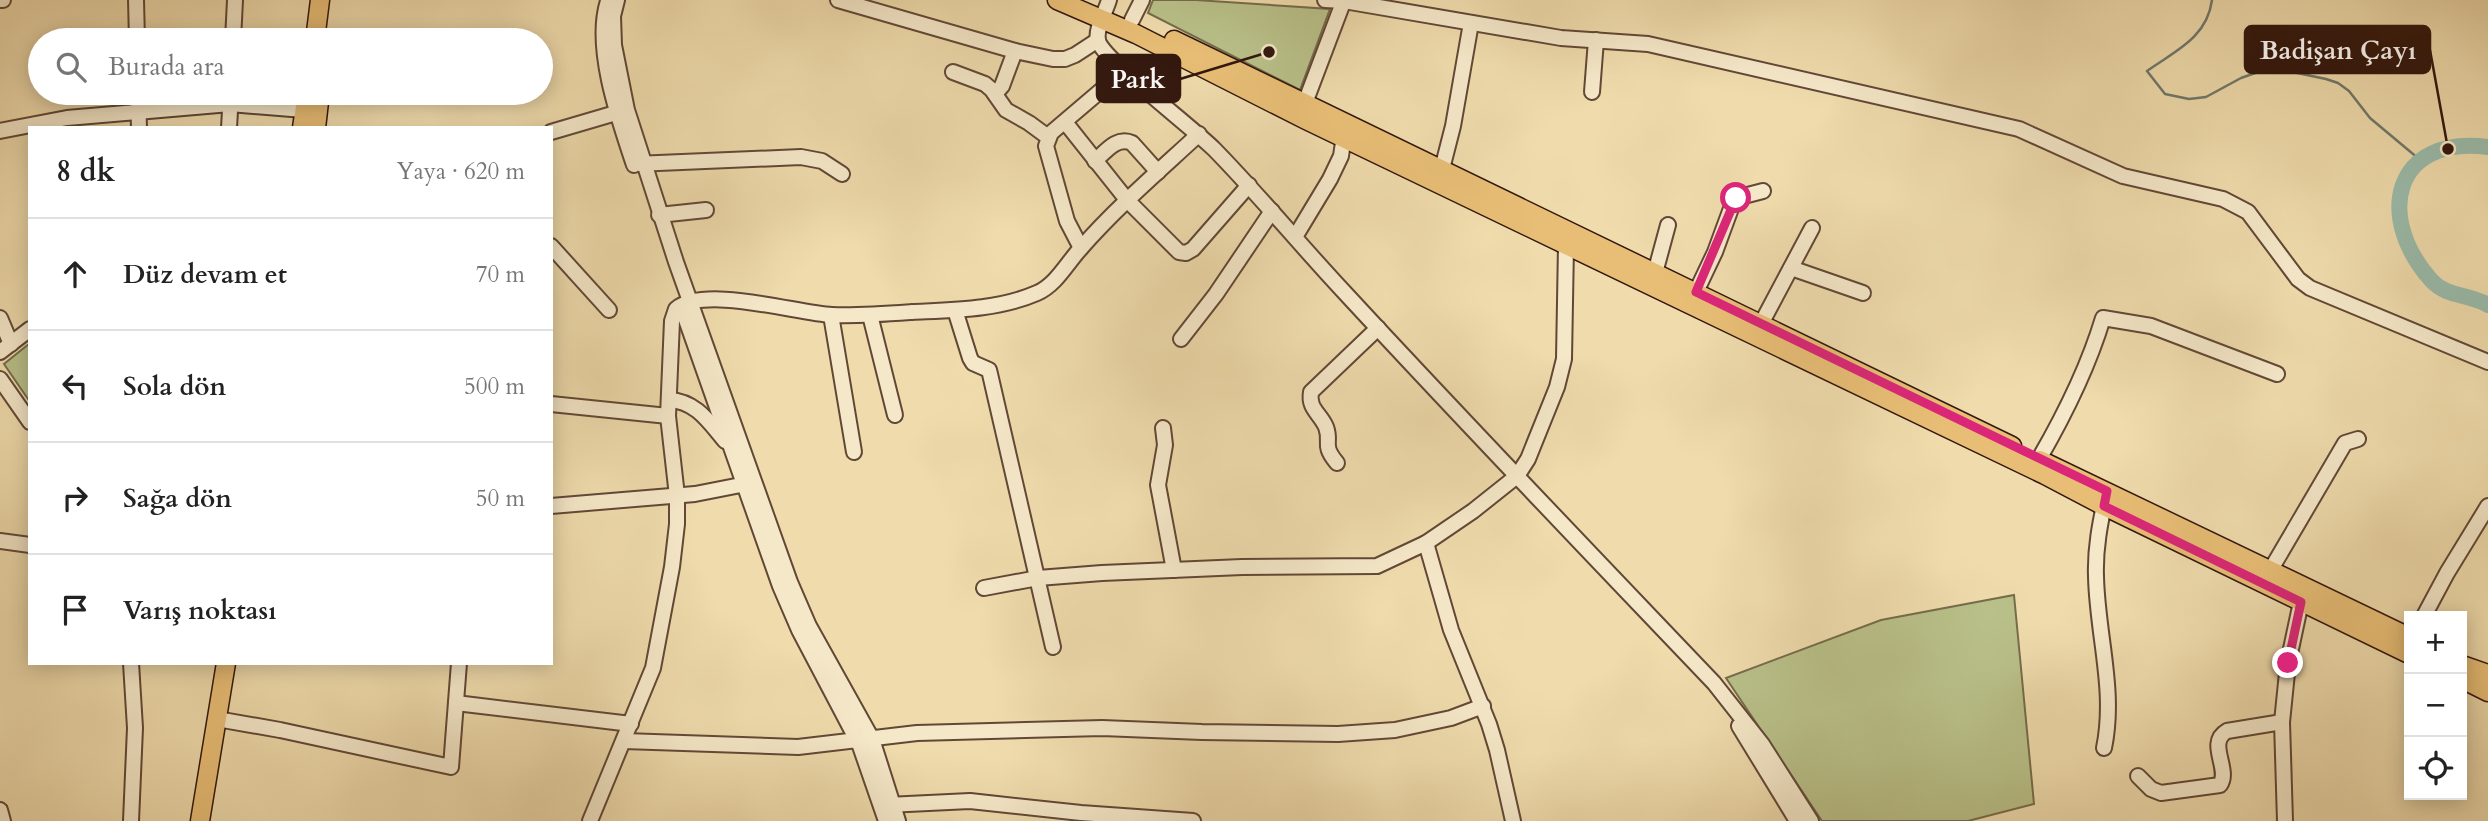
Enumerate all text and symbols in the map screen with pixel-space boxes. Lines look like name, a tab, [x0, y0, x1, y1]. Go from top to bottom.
callout: Badişan Çayı	[2245, 26, 2430, 73]
search box	[28, 28, 553, 105]
text: Badişan Çayı	[2260, 33, 2416, 68]
icon: search	[52, 48, 90, 86]
text: Burada ara	[108, 49, 225, 84]
callout: Park	[1097, 55, 1180, 102]
text: Park	[1111, 62, 1166, 97]
text: 8 dk	[56, 151, 115, 192]
text: Yaya · 620 m	[397, 156, 525, 187]
route start	[1720, 182, 1751, 213]
icon: ahead	[56, 255, 94, 293]
text: Düz devam et	[123, 257, 287, 292]
text: 70 m	[476, 259, 525, 290]
icon: left	[56, 367, 94, 405]
text: Sola dön	[123, 369, 226, 404]
text: 500 m	[464, 371, 525, 402]
icon: right	[56, 479, 94, 517]
text: Sağa dön	[123, 481, 232, 516]
text: 50 m	[476, 483, 525, 514]
icon: arrive	[56, 591, 94, 629]
text: Varış noktası	[123, 593, 276, 628]
map controls	[2404, 611, 2467, 800]
button: +	[2404, 611, 2467, 674]
route end	[2272, 647, 2303, 678]
button: −	[2404, 674, 2467, 737]
button: locate	[2404, 737, 2467, 800]

